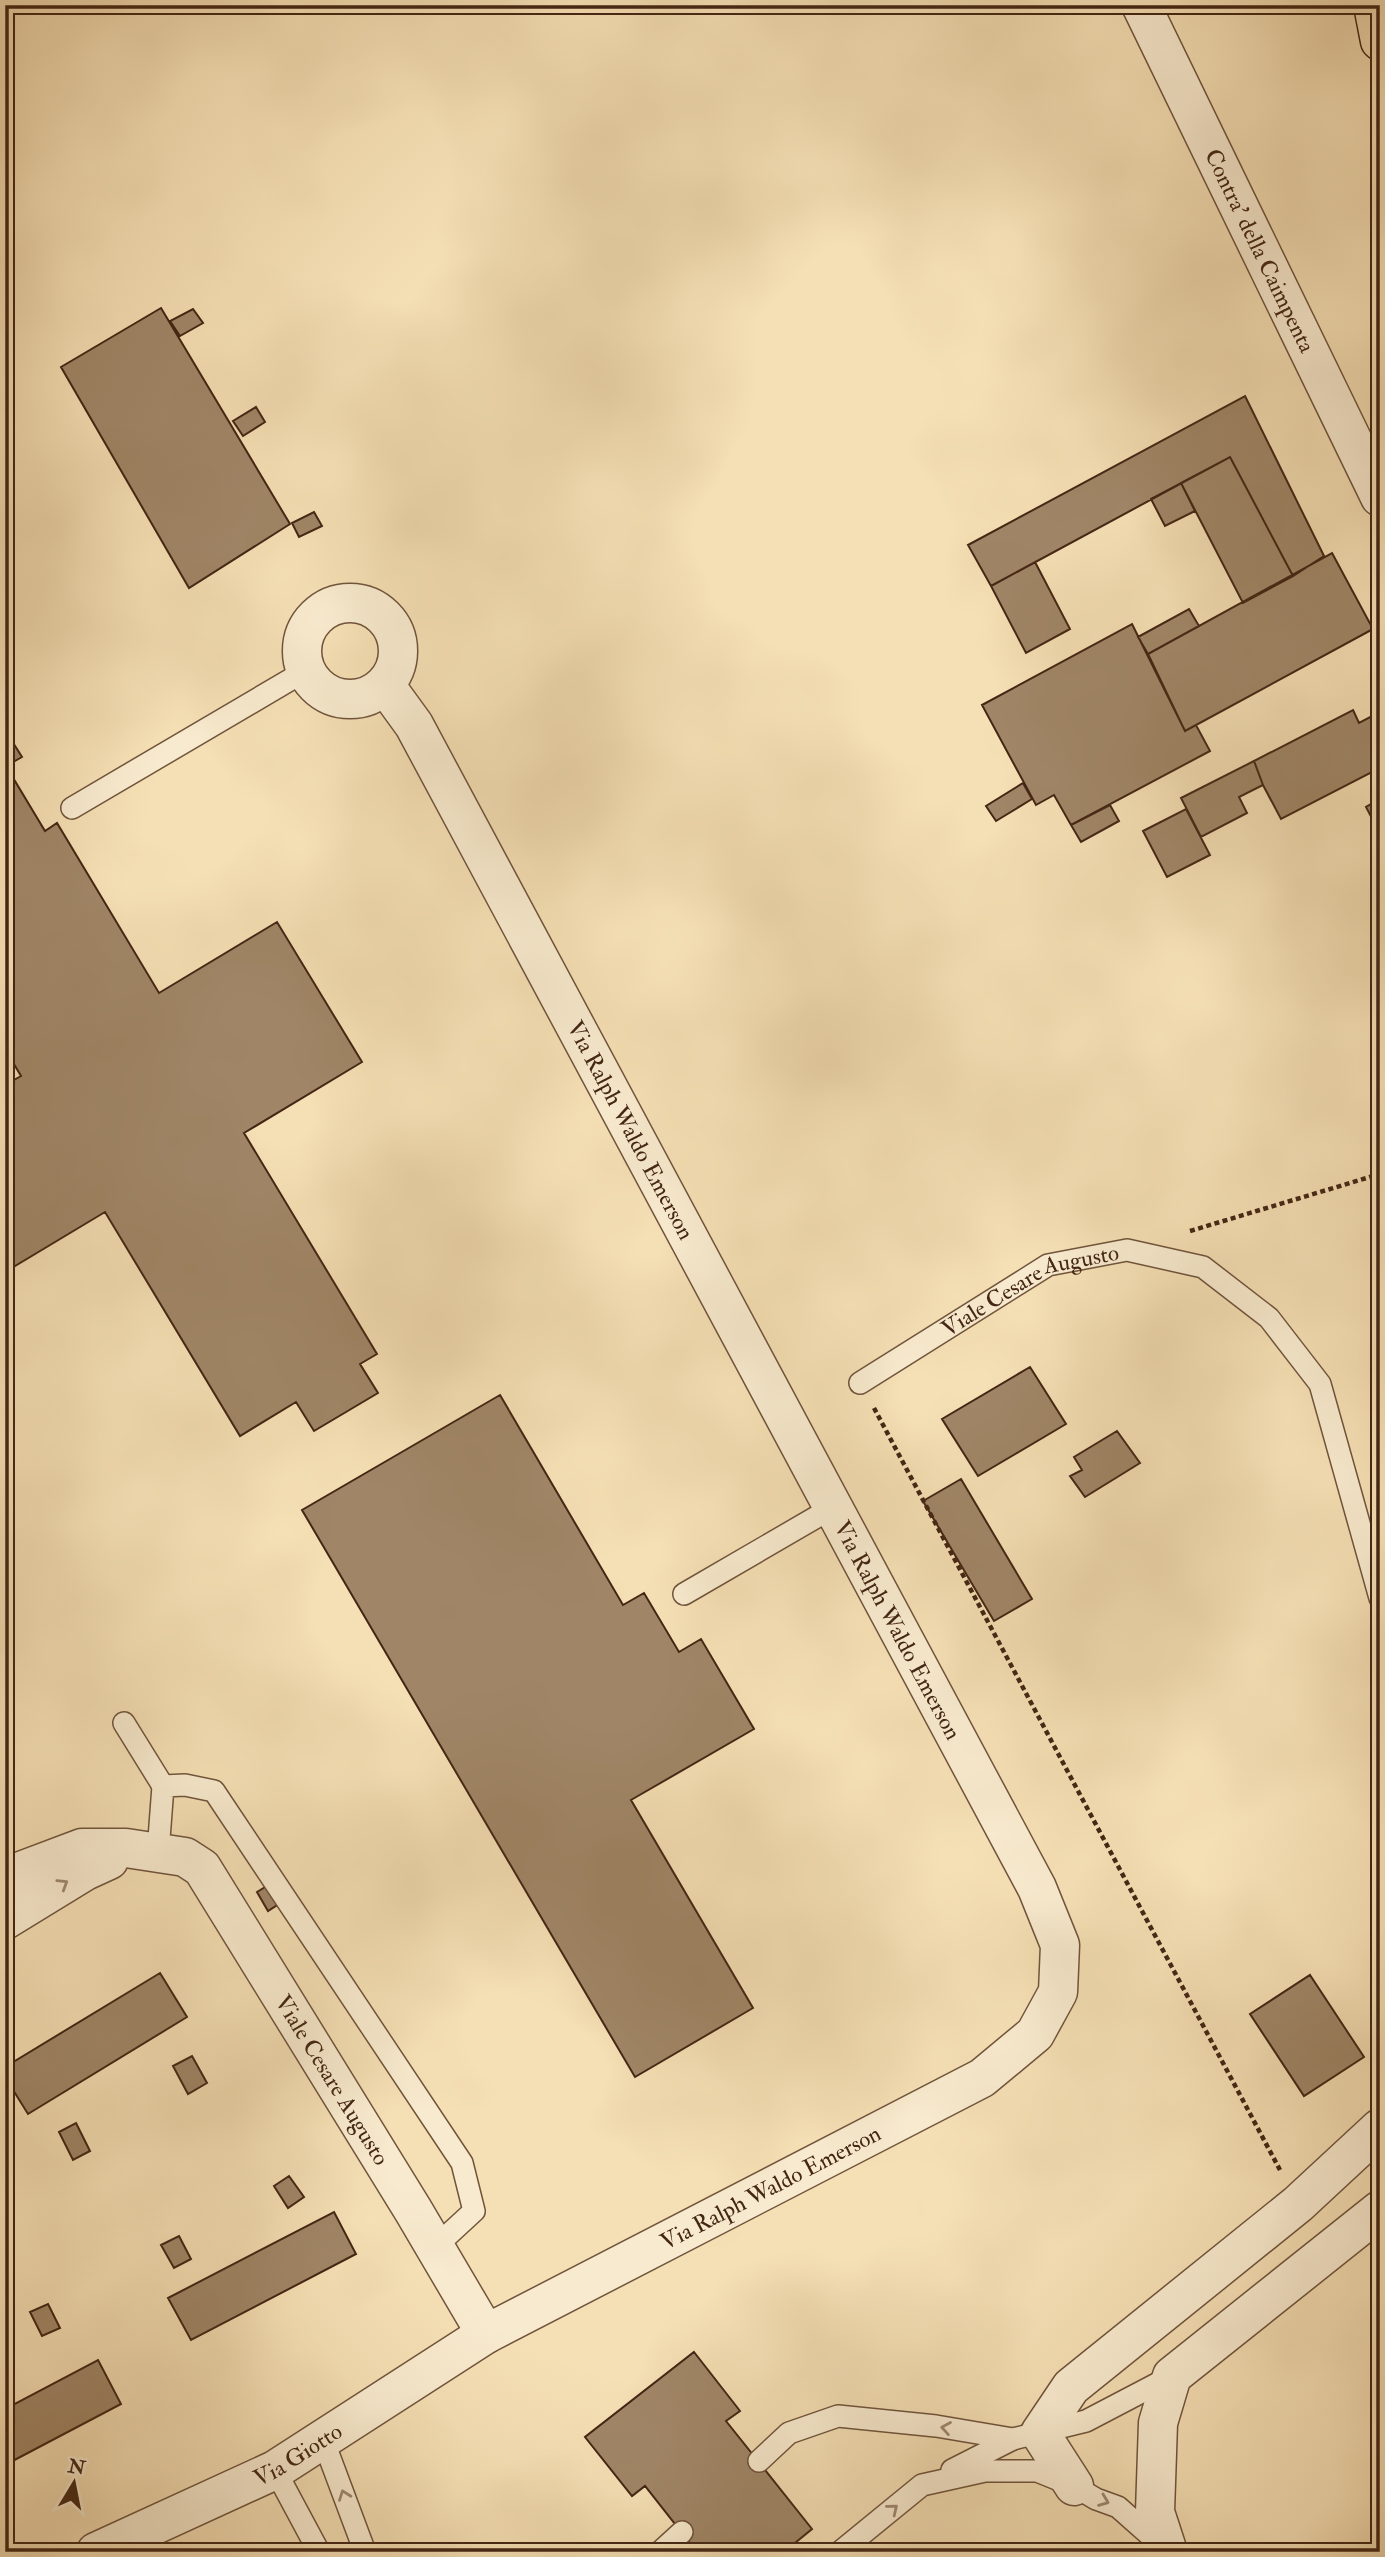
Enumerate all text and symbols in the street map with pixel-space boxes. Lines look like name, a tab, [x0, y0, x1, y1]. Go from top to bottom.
street label: Contra' della Caimpenta	[1198, 144, 1322, 358]
street label: Via Ralph Waldo Emerson	[560, 1016, 701, 1245]
street label: Viale Cesare Augusto	[936, 1238, 1121, 1343]
street label: Via Ralph Waldo Emerson	[827, 1516, 968, 1745]
one-way arrow	[56, 1880, 69, 1893]
street label: Viale Cesare Augusto	[269, 1989, 396, 2171]
street label: Via Ralph Waldo Emerson	[656, 2119, 886, 2257]
street label: Via Giotto	[249, 2417, 348, 2493]
one-way arrow	[940, 2421, 952, 2436]
north arrow	[38, 2448, 108, 2518]
text: N	[65, 2454, 88, 2481]
one-way arrow	[338, 2489, 352, 2501]
one-way arrow	[1097, 2493, 1109, 2507]
one-way arrow	[884, 2505, 897, 2517]

